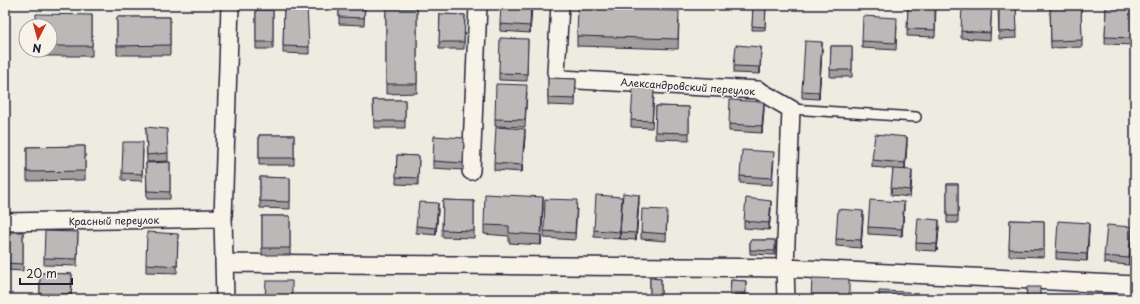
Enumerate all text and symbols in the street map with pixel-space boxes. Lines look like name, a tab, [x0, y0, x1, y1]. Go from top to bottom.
north arrow	[18, 18, 58, 58]
text: N	[31, 40, 42, 57]
street label: Александровский переулок	[620, 74, 756, 99]
street label: Красный переулок	[69, 212, 159, 229]
scale bar	[20, 260, 72, 286]
text: 20 m	[26, 264, 57, 282]

